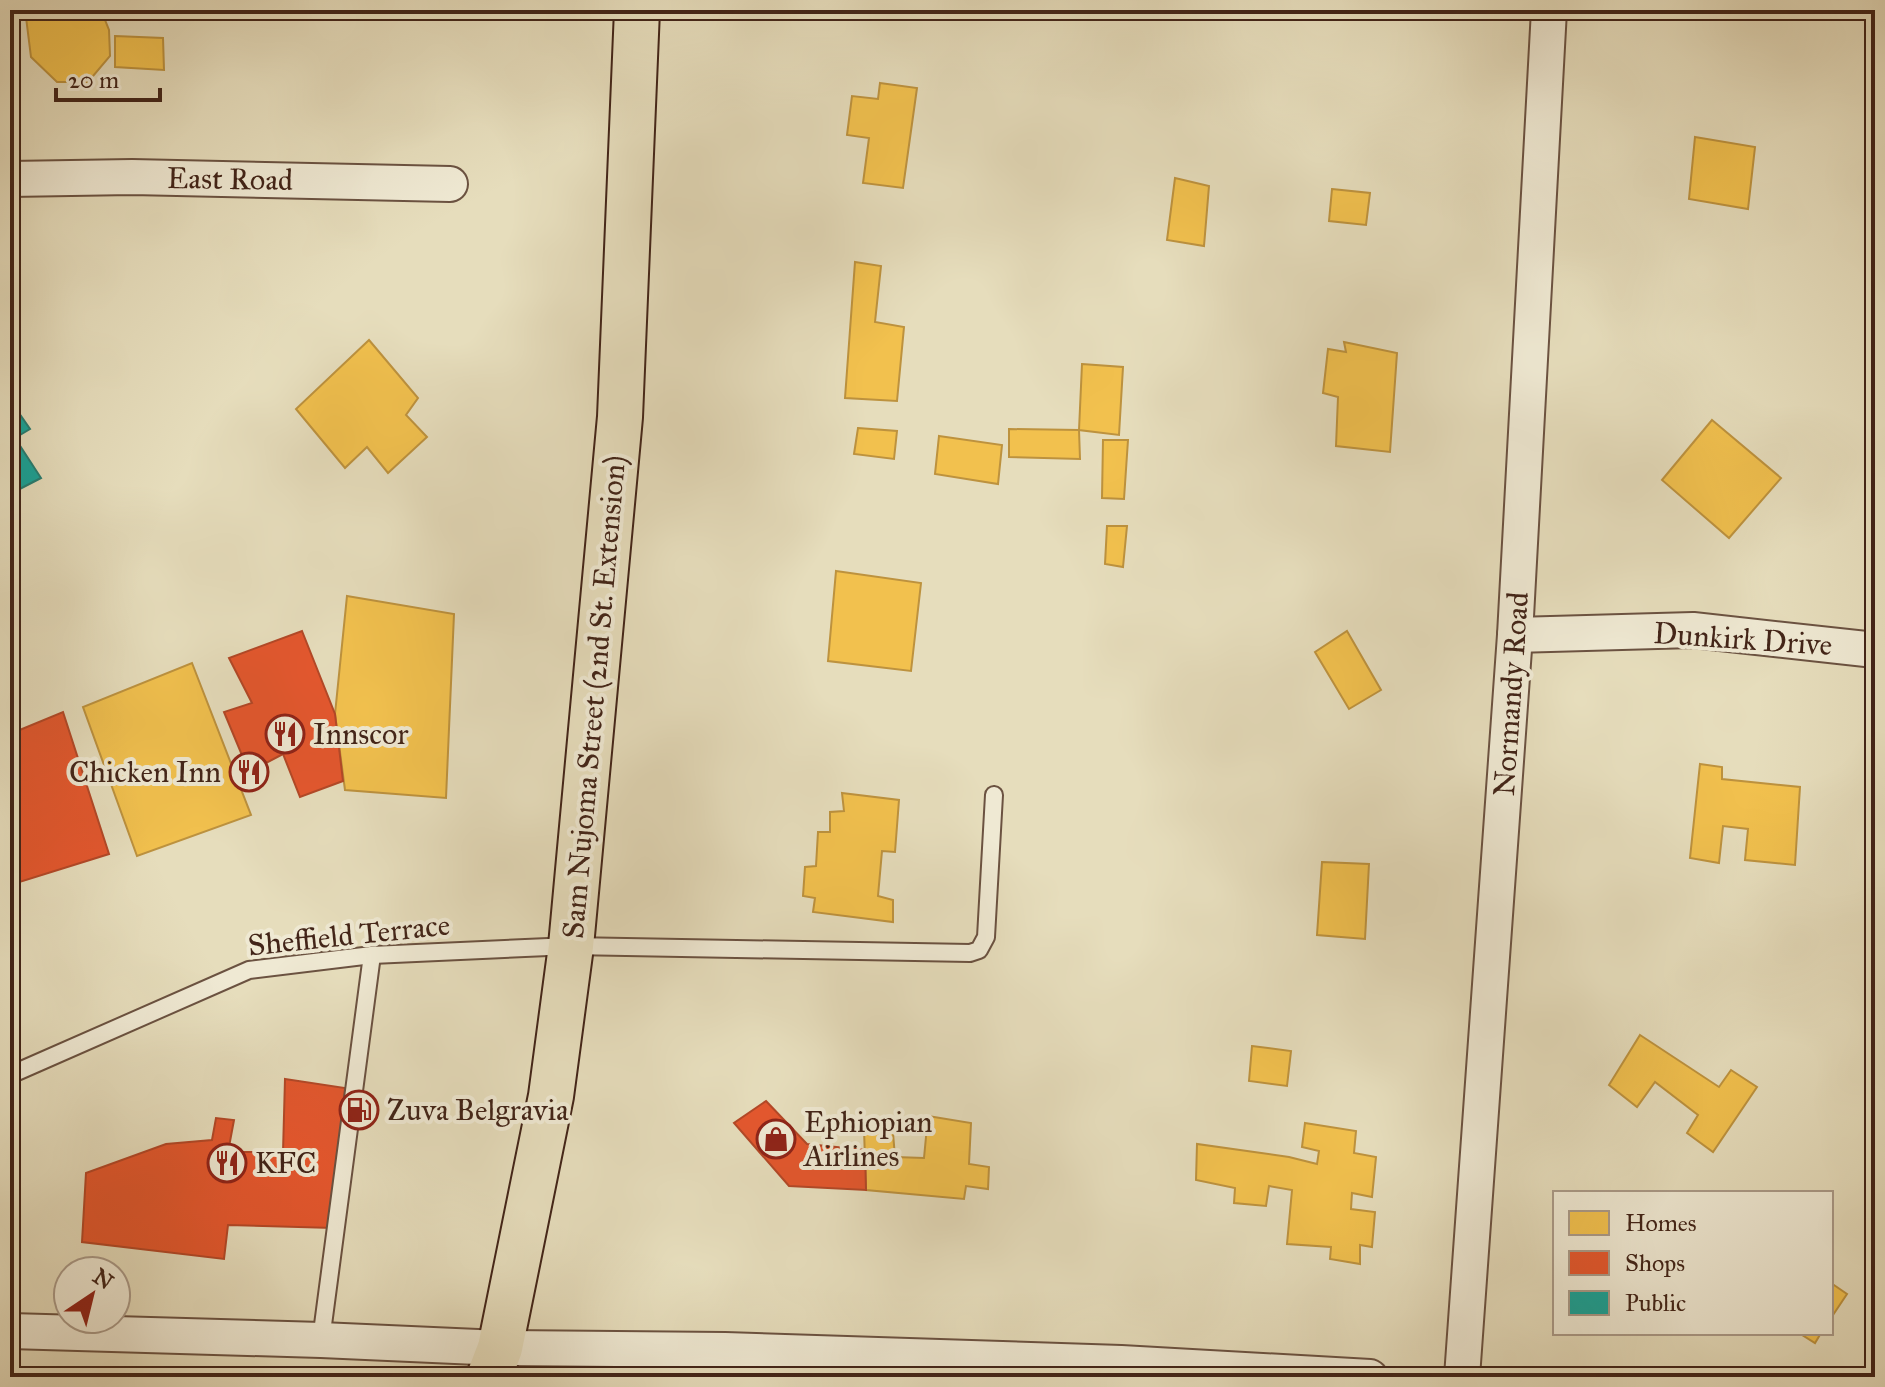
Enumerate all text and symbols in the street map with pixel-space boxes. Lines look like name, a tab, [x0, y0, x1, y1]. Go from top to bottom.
scale bar	[56, 52, 160, 102]
text: 20 m	[68, 65, 119, 95]
street label: East Road	[167, 160, 293, 198]
street label: Sam Nujoma Street (2nd St. Extension)	[555, 454, 634, 940]
street label: Normandy Road	[1486, 591, 1536, 797]
street label: Dunkirk Drive	[1653, 615, 1833, 663]
restaurant icon: Innscor	[264, 713, 306, 755]
place label: Innscor	[313, 716, 409, 752]
restaurant icon: Chicken Inn	[228, 751, 270, 793]
place label: Chicken Inn	[69, 754, 221, 790]
street label: Sheffield Terrace	[246, 906, 452, 964]
fuel station icon: Zuva Belgravia	[338, 1089, 380, 1131]
place label: Zuva Belgravia	[387, 1092, 569, 1128]
place label: Ephiopian Airlines	[802, 1104, 933, 1174]
shop icon: Ephiopian Airlines	[755, 1118, 797, 1160]
restaurant icon: KFC	[206, 1142, 248, 1184]
place label: KFC	[255, 1145, 316, 1181]
legend	[1553, 1191, 1833, 1335]
text: Homes	[1625, 1208, 1697, 1238]
text: Shops	[1625, 1248, 1685, 1278]
north arrow	[52, 1255, 132, 1335]
text: N	[88, 1263, 119, 1296]
text: Public	[1625, 1288, 1686, 1318]

